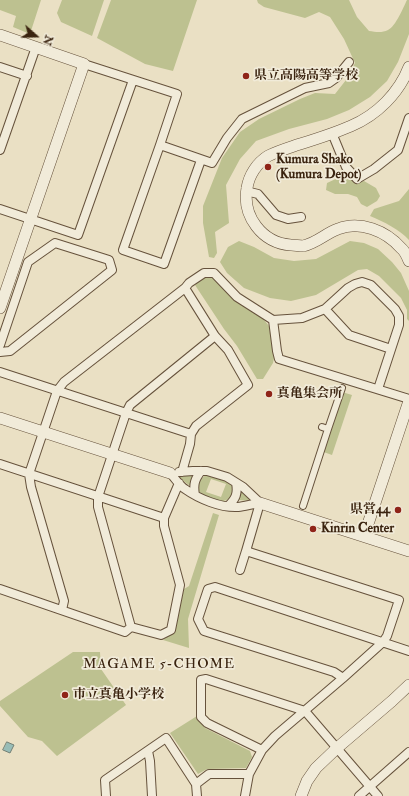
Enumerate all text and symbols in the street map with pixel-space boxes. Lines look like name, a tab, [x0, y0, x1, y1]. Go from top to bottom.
north arrow	[16, 16, 56, 56]
text: N	[40, 33, 56, 47]
place label: 県立高陽高等学校	[254, 68, 358, 84]
marker: 県立高陽高等学校	[241, 71, 251, 81]
place label: Kumura Shako (Kumura Depot)	[276, 152, 361, 183]
marker: Kumura Shako (Kumura Depot)	[263, 162, 273, 172]
place label: 真亀集会所	[277, 386, 342, 402]
marker: 真亀集会所	[264, 389, 274, 399]
place label: 県営44	[350, 502, 390, 518]
marker: 県営44	[393, 505, 403, 515]
place label: Kinrin Center	[321, 521, 394, 537]
marker: Kinrin Center	[308, 524, 318, 534]
district label: MAGAME 5-CHOME	[83, 657, 235, 673]
place label: 市立真亀小学校	[73, 687, 164, 703]
marker: 市立真亀小学校	[60, 690, 70, 700]

